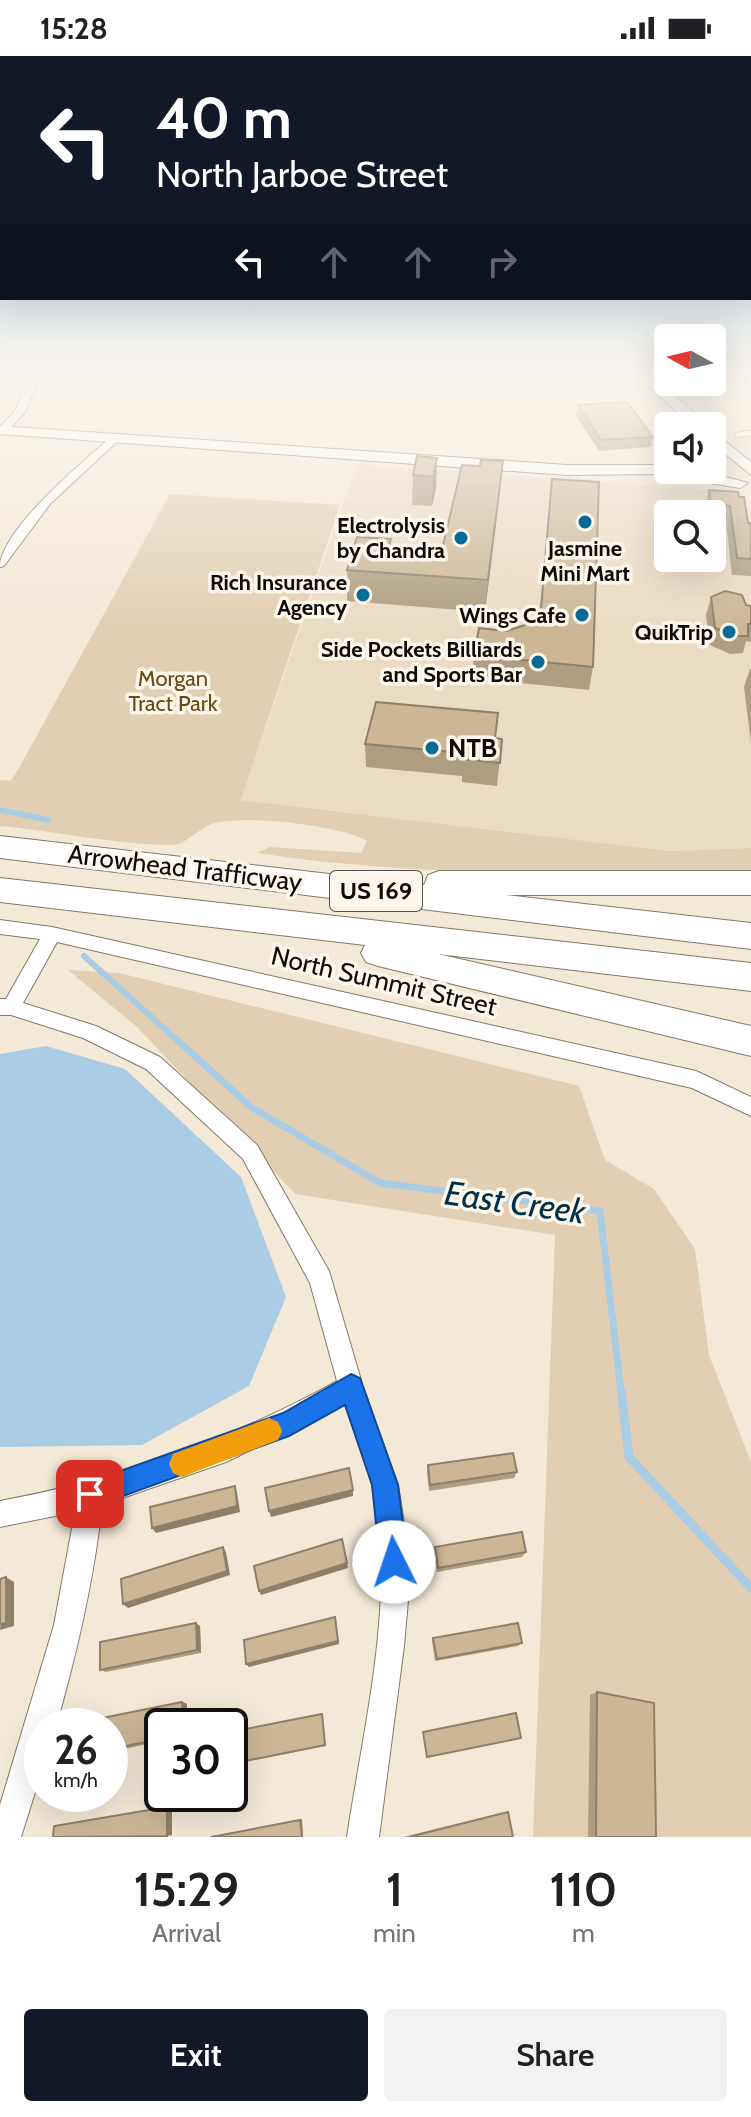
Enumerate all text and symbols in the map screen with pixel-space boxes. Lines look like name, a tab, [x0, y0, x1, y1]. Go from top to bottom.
text: 15:28	[40, 10, 108, 47]
text: 40 m	[156, 84, 292, 152]
icon: left	[24, 88, 128, 192]
text: North Jarboe Street	[156, 152, 448, 196]
icon: left	[228, 240, 272, 284]
icon: ahead	[312, 240, 356, 284]
icon: ahead	[396, 240, 440, 284]
icon: right	[480, 240, 524, 284]
north arrow	[654, 324, 726, 396]
map controls	[654, 324, 726, 572]
button: sound	[654, 412, 726, 484]
button: search	[654, 500, 726, 572]
place label: Electrolysis by Chandra	[337, 512, 445, 564]
marker: Jasmine Mini Mart	[576, 513, 594, 531]
marker: Electrolysis by Chandra	[452, 529, 470, 547]
place label: Jasmine Mini Mart	[540, 535, 630, 587]
place label: Rich Insurance Agency	[210, 569, 347, 621]
marker: Rich Insurance Agency	[354, 586, 372, 604]
place label: Wings Cafe	[459, 602, 566, 629]
marker: Wings Cafe	[573, 606, 591, 624]
place label: QuikTrip	[635, 619, 713, 646]
marker: QuikTrip	[720, 623, 738, 641]
place label: Side Pockets Billiards and Sports Bar	[321, 636, 523, 688]
marker: Side Pockets Billiards and Sports Bar	[529, 653, 547, 671]
park label: Morgan Tract Park	[128, 665, 218, 717]
place label: NTB	[448, 732, 497, 764]
marker: NTB	[423, 739, 441, 757]
street label: Arrowhead Trafficway	[66, 838, 304, 898]
road number: US 169	[330, 871, 422, 911]
street label: North Summit Street	[268, 939, 500, 1023]
water label: East Creek	[442, 1171, 589, 1233]
pin	[56, 1460, 124, 1528]
icon: arrive	[68, 1472, 112, 1516]
position arrow	[352, 1520, 436, 1604]
speed limit sign: 30	[144, 1708, 248, 1812]
text: 26	[54, 1725, 98, 1774]
text: km/h	[54, 1768, 98, 1792]
text: 15:29	[134, 1860, 239, 1918]
text: 1	[386, 1860, 403, 1918]
text: 110	[550, 1860, 617, 1918]
text: Arrival	[152, 1917, 221, 1949]
text: min	[373, 1917, 416, 1949]
text: m	[572, 1917, 595, 1949]
button: Exit	[24, 2009, 368, 2101]
button: Share	[384, 2009, 727, 2101]

